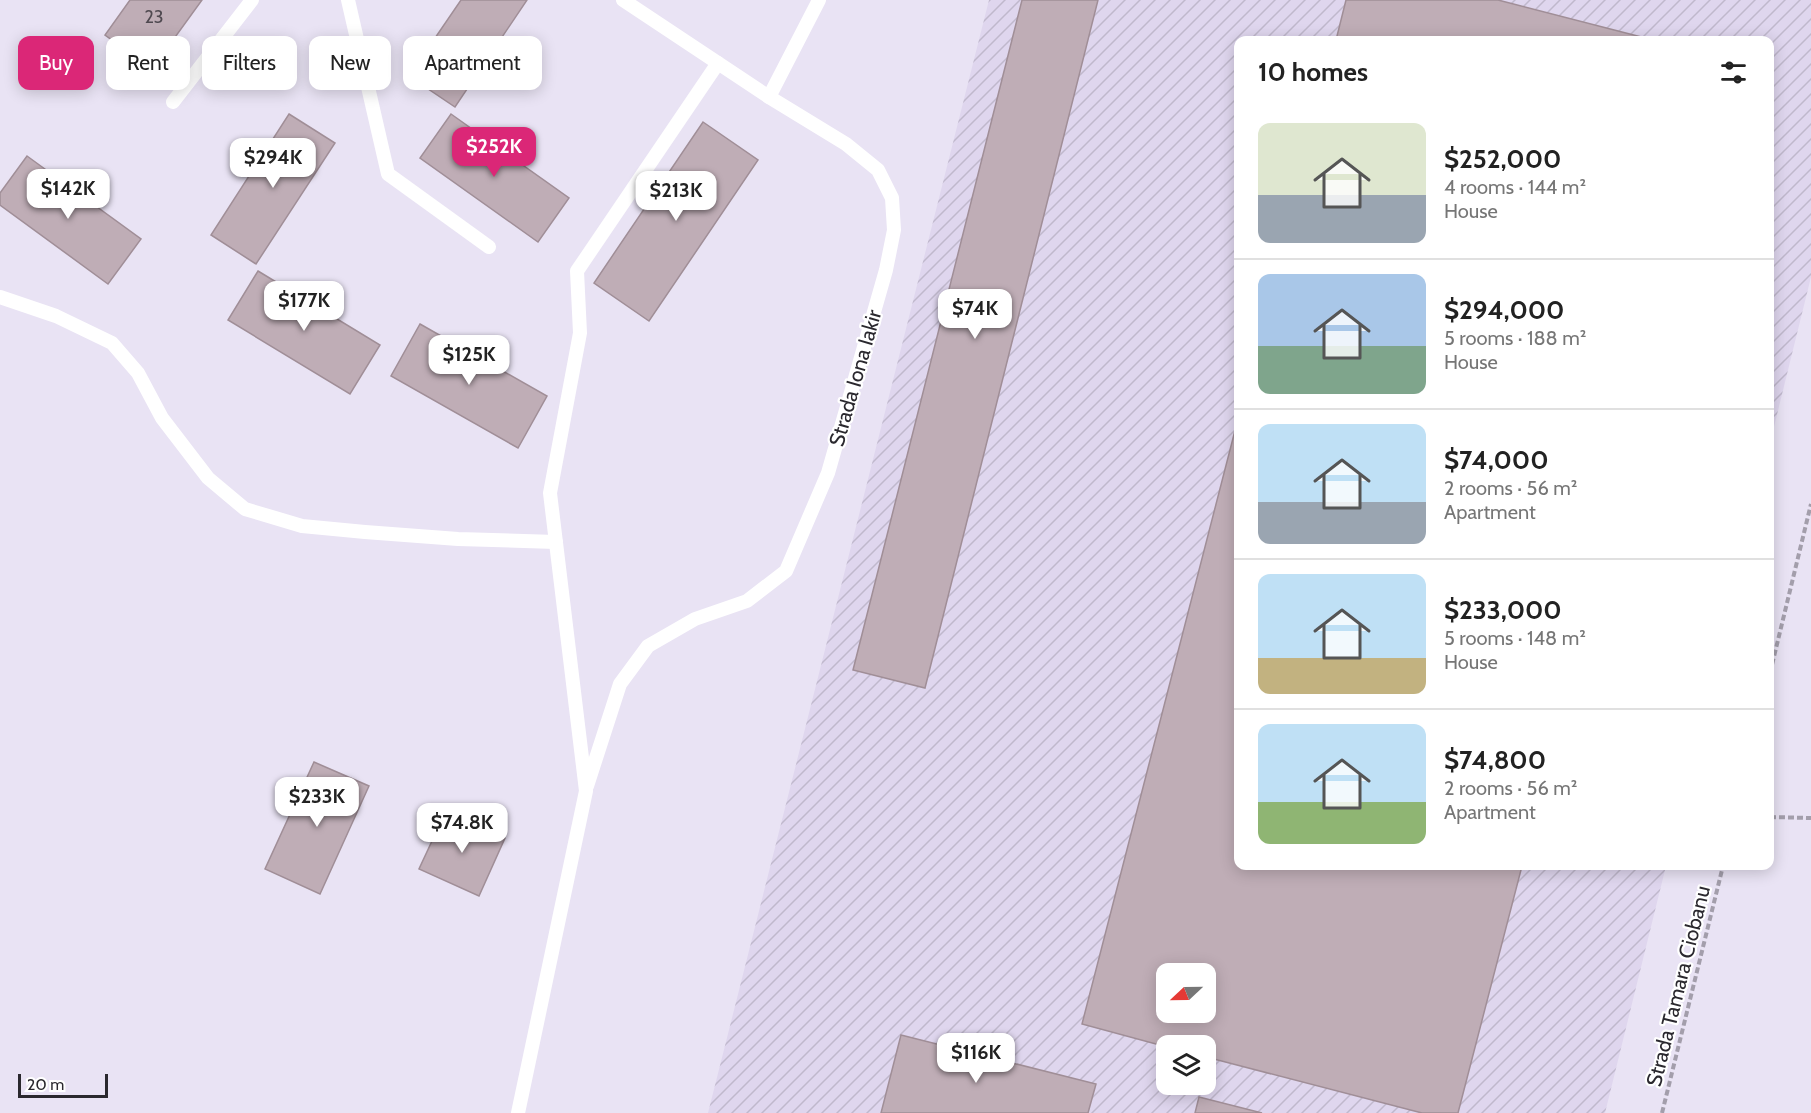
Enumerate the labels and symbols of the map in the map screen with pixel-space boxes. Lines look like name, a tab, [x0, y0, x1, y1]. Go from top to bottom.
house number: 23	[144, 6, 164, 28]
pin: $252K	[452, 127, 536, 178]
pin: $294K	[231, 138, 315, 189]
pin: $142K	[26, 169, 110, 220]
pin: $213K	[634, 171, 718, 222]
pin: $177K	[262, 281, 346, 332]
pin: $74K	[939, 289, 1011, 340]
street label: Strada Iona Iakir	[824, 306, 887, 449]
pin: $125K	[427, 335, 511, 386]
pin: $233K	[275, 777, 359, 828]
pin: $74.8K	[413, 803, 511, 854]
street label: Strada Tamara Ciobanu	[1641, 883, 1715, 1089]
north arrow	[1156, 963, 1216, 1023]
pin: $116K	[934, 1033, 1018, 1084]
scale bar	[18, 1071, 108, 1098]

